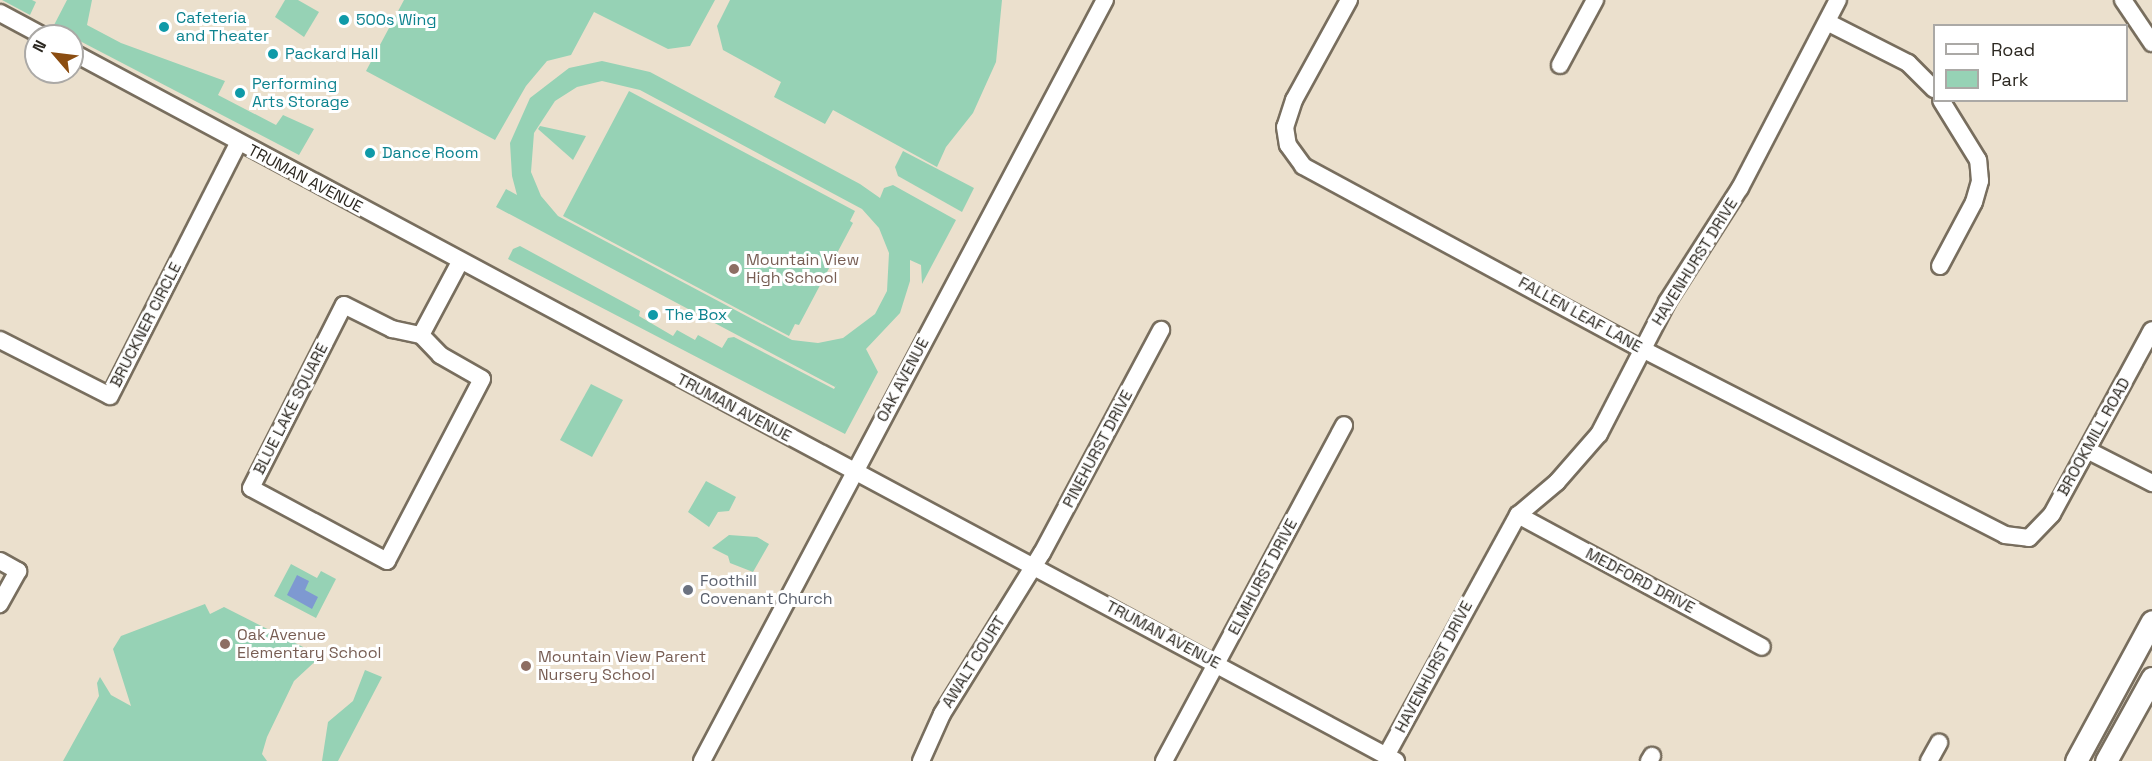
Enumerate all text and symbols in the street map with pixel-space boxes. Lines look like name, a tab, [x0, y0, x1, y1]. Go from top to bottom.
place label: Cafeteria and Theater	[176, 8, 269, 46]
place label: 500s Wing	[356, 10, 437, 30]
marker: 500s Wing	[337, 13, 351, 27]
marker: Cafeteria and Theater	[157, 20, 171, 34]
north arrow	[24, 24, 84, 84]
legend	[1933, 24, 2128, 102]
text: N	[28, 37, 51, 56]
text: Road	[1991, 38, 2035, 61]
place label: Packard Hall	[285, 44, 378, 64]
marker: Packard Hall	[266, 47, 280, 61]
text: Park	[1991, 68, 2028, 91]
place label: Performing Arts Storage	[252, 74, 349, 112]
marker: Performing Arts Storage	[233, 86, 247, 100]
street label: TRUMAN AVENUE	[244, 141, 366, 217]
place label: Dance Room	[382, 143, 478, 163]
marker: Dance Room	[363, 146, 377, 160]
street label: HAVENHURST DRIVE	[1648, 195, 1742, 329]
place label: Mountain View High School	[746, 250, 859, 288]
street label: BRUCKNER CIRCLE	[106, 259, 186, 391]
marker: Mountain View High School	[727, 262, 741, 276]
street label: FALLEN LEAF LANE	[1515, 273, 1645, 357]
place label: The Box	[665, 305, 727, 325]
marker: The Box	[646, 308, 660, 322]
street label: OAK AVENUE	[873, 334, 933, 426]
street label: BLUE LAKE SQUARE	[250, 340, 332, 478]
street label: TRUMAN AVENUE	[673, 370, 795, 446]
street label: BROOKMILL ROAD	[2053, 374, 2135, 500]
street label: PINEHURST DRIVE	[1059, 387, 1137, 511]
street label: ELMHURST DRIVE	[1224, 515, 1302, 639]
street label: MEDFORD DRIVE	[1582, 544, 1698, 618]
place label: Foothill Covenant Church	[700, 571, 833, 609]
marker: Foothill Covenant Church	[681, 583, 695, 597]
street label: TRUMAN AVENUE	[1102, 597, 1224, 673]
street label: HAVENHURST DRIVE	[1391, 598, 1477, 736]
street label: AWALT COURT	[938, 612, 1010, 712]
place label: Oak Avenue Elementary School	[237, 625, 382, 663]
marker: Oak Avenue Elementary School	[218, 637, 232, 651]
place label: Mountain View Parent Nursery School	[538, 647, 706, 685]
marker: Mountain View Parent Nursery School	[519, 659, 533, 673]

